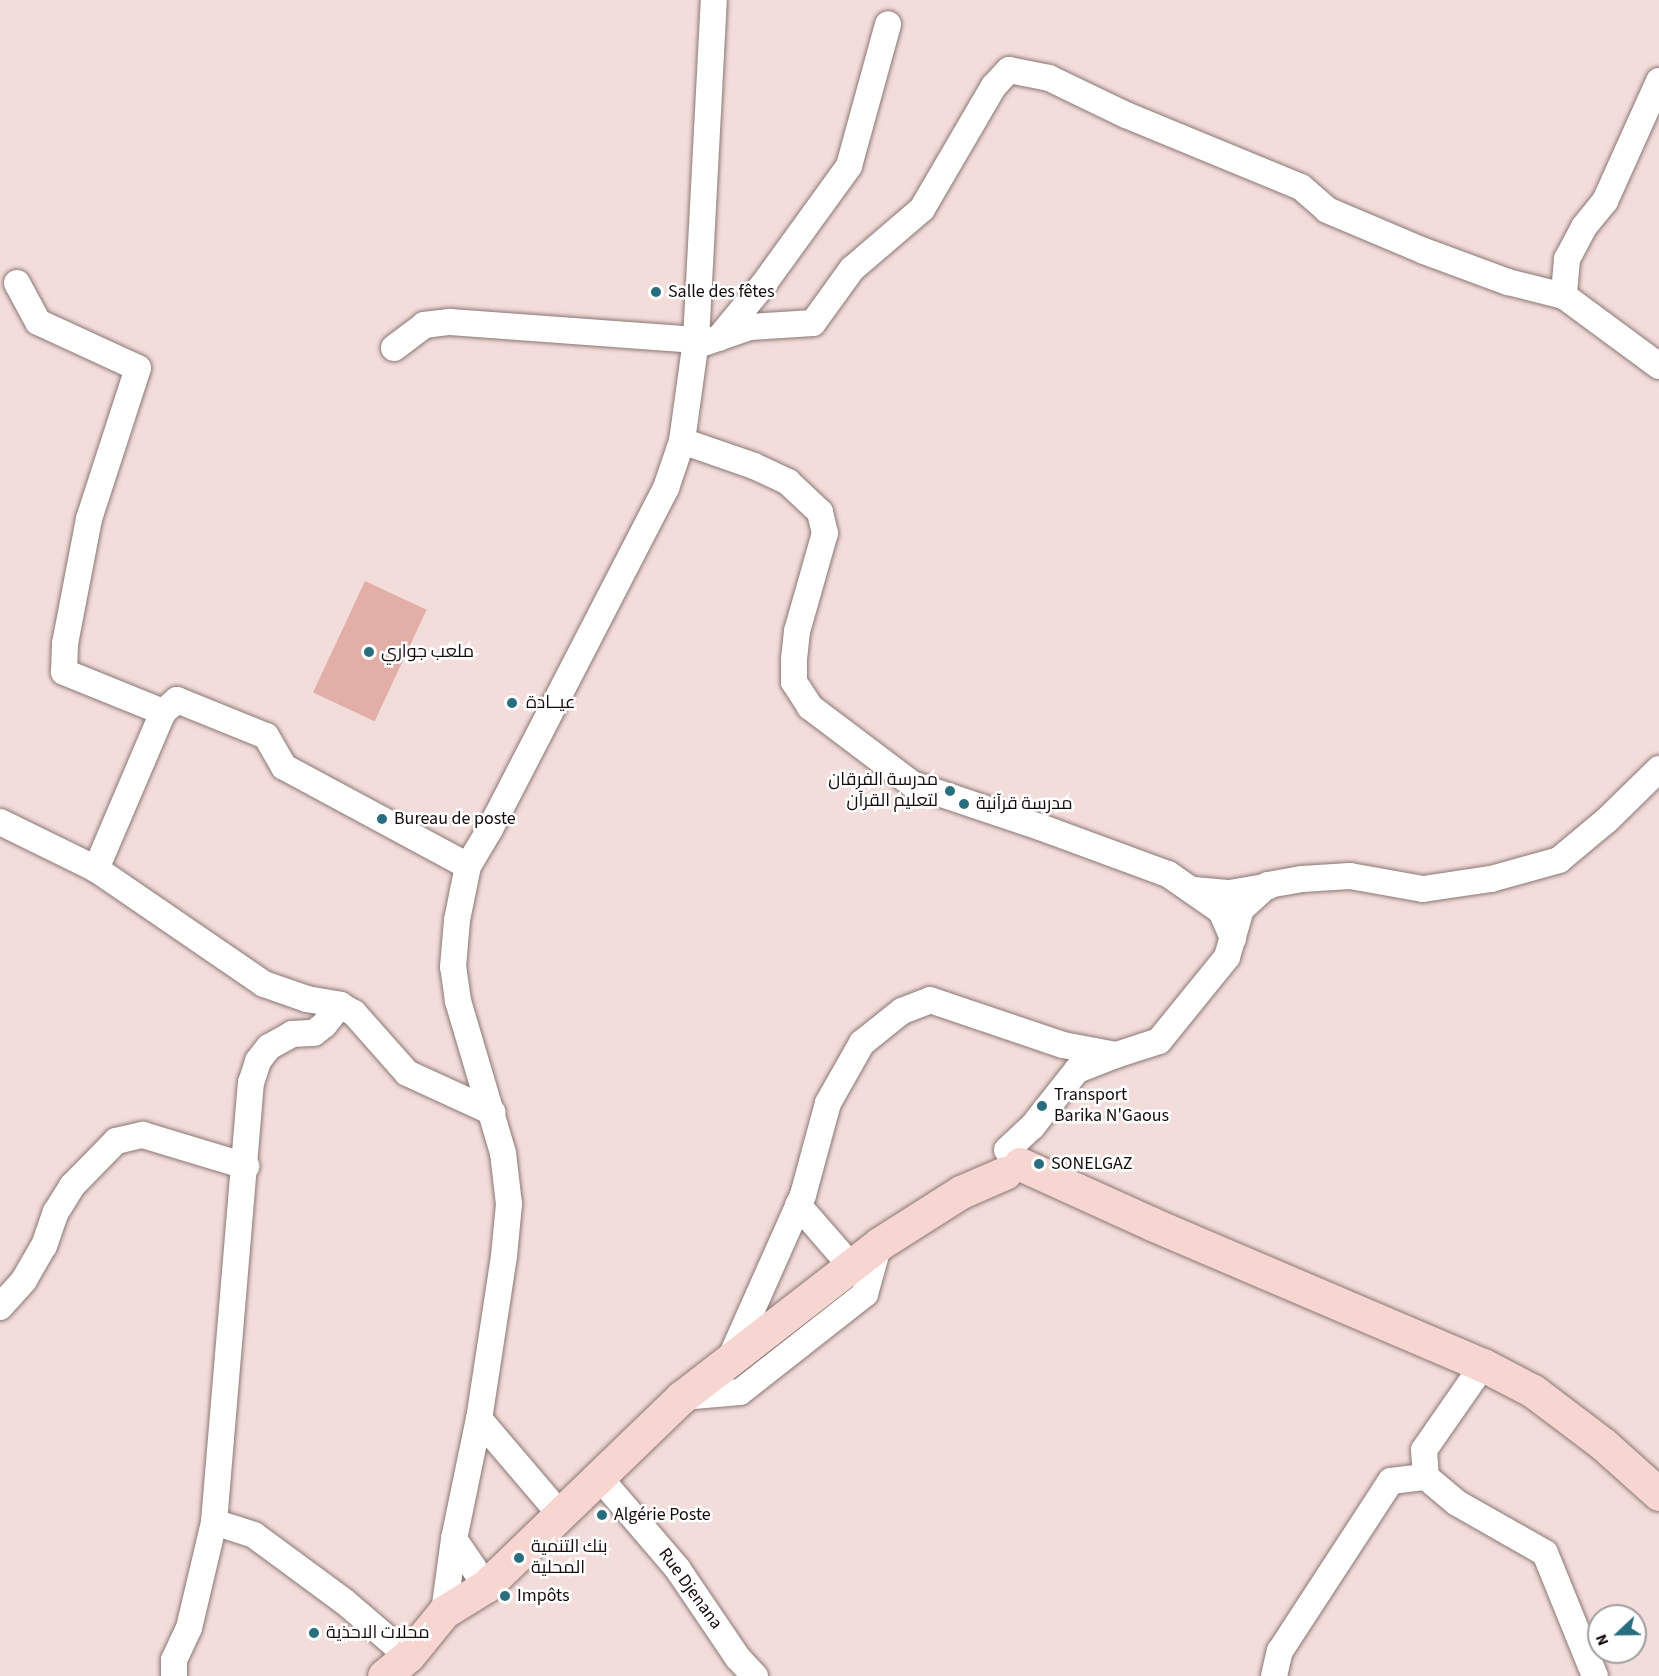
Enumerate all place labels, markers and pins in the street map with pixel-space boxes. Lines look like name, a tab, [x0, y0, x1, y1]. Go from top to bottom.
place label: Salle des fêtes	[668, 281, 775, 303]
marker: Salle des fêtes	[649, 285, 663, 299]
place label: ملعب جواري	[381, 641, 474, 663]
marker: ملعب جواري	[362, 645, 376, 659]
place label: عيــادة	[526, 692, 575, 714]
marker: عيــادة	[503, 694, 521, 712]
place label: مدرسة الفرقان لتعليم القرآن	[828, 770, 938, 812]
marker: مدرسة الفرقان لتعليم القرآن	[943, 784, 957, 798]
place label: مدرسة قرآنية	[976, 793, 1072, 815]
marker: مدرسة قرآنية	[957, 797, 971, 811]
place label: Bureau de poste	[394, 808, 516, 830]
marker: Bureau de poste	[375, 812, 389, 826]
place label: Transport Barika N'Gaous	[1054, 1085, 1169, 1128]
marker: Transport Barika N'Gaous	[1035, 1099, 1049, 1113]
place label: SONELGAZ	[1051, 1153, 1132, 1175]
marker: SONELGAZ	[1032, 1157, 1046, 1171]
place label: Algérie Poste	[614, 1504, 711, 1526]
marker: Algérie Poste	[595, 1508, 609, 1522]
place label: بنك التنمية المحلية	[531, 1537, 608, 1580]
marker: بنك التنمية المحلية	[512, 1551, 526, 1565]
place label: Impôts	[517, 1585, 570, 1607]
marker: Impôts	[498, 1589, 512, 1603]
place label: محلات الاحذية	[326, 1622, 430, 1644]
marker: محلات الاحذية	[307, 1626, 321, 1640]

